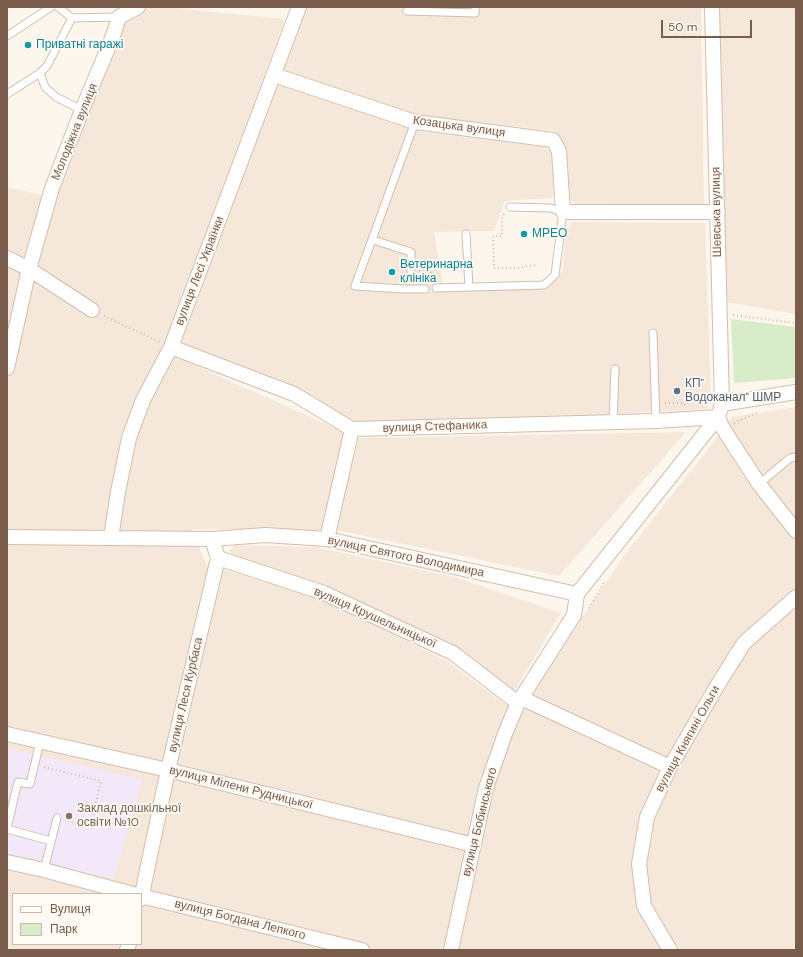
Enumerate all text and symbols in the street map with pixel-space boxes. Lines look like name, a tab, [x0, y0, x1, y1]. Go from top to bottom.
scale bar	[663, 12, 754, 38]
text: 50 m	[668, 19, 697, 35]
place label: Приватні гаражі	[36, 38, 123, 52]
marker: Приватні гаражі	[23, 40, 33, 50]
street label: Молодіжна вулиця	[49, 81, 101, 183]
street label: Козацька вулиця	[412, 113, 506, 141]
street label: Шевська вулиця	[709, 167, 725, 257]
street label: вулиця Лесі Українки	[172, 214, 228, 328]
place label: МРЕО	[532, 227, 567, 241]
marker: МРЕО	[519, 229, 529, 239]
place label: Ветеринарна клініка	[400, 258, 473, 286]
marker: Ветеринарна клініка	[387, 267, 397, 277]
place label: КП" Водоканал" ШМР	[685, 377, 781, 405]
marker: КП" Водоканал" ШМР	[672, 386, 682, 396]
street label: вулиця Стефаника	[382, 418, 488, 436]
street label: вулиця Святого Володимира	[326, 533, 486, 581]
street label: вулиця Крушельницької	[311, 584, 439, 652]
street label: вулиця Леся Курбаса	[166, 636, 206, 754]
street label: вулиця Княгині Ольги	[653, 683, 723, 795]
street label: вулиця Мілени Рудницької	[168, 763, 314, 813]
street label: вулиця Бобинського	[459, 766, 501, 878]
place label: Заклад дошкільної освіти №10	[77, 802, 181, 830]
marker: Заклад дошкільної освіти №10	[64, 811, 74, 821]
legend	[12, 893, 142, 945]
street label: вулиця Богдана Лепкого	[173, 897, 307, 943]
text: Вулиця	[50, 901, 91, 917]
text: Парк	[50, 921, 77, 937]

